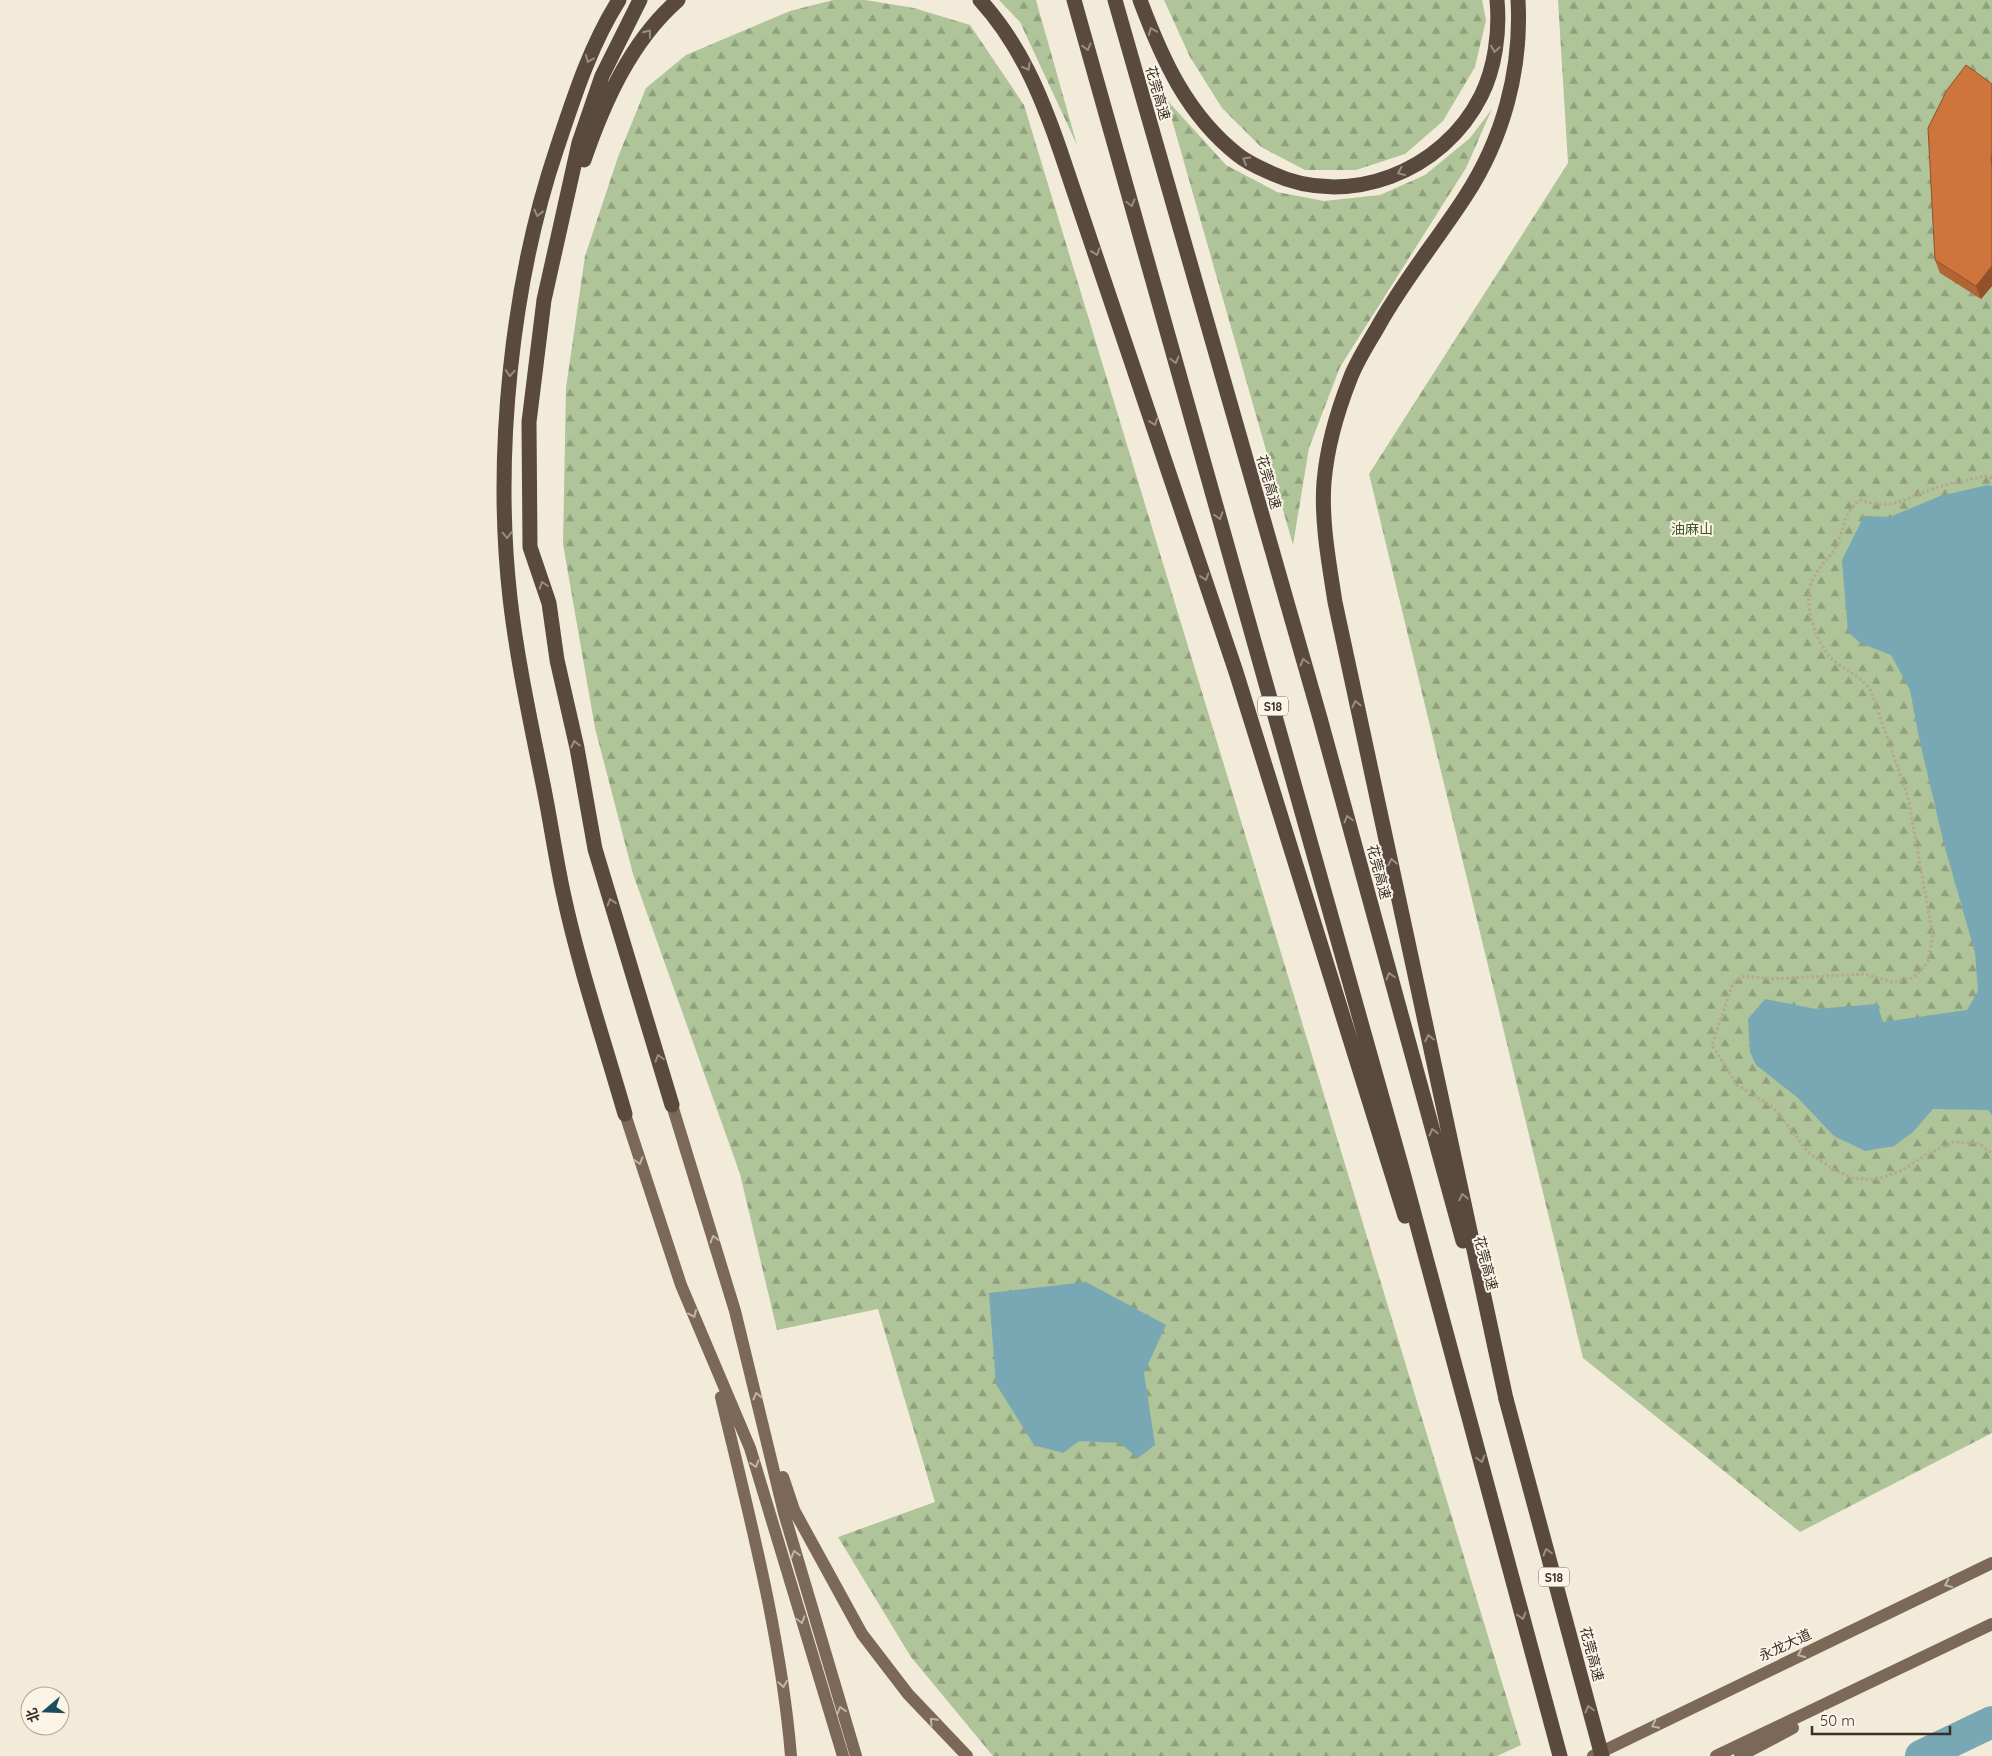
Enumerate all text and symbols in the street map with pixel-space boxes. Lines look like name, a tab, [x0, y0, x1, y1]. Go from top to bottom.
one-way arrow	[1147, 27, 1158, 36]
one-way arrow	[642, 30, 651, 39]
one-way arrow	[1081, 42, 1092, 51]
one-way arrow	[1490, 45, 1501, 53]
one-way arrow	[584, 54, 595, 63]
one-way arrow	[1021, 62, 1031, 71]
street label: 花莞高速	[1142, 64, 1174, 122]
one-way arrow	[1243, 156, 1252, 166]
one-way arrow	[1397, 166, 1406, 177]
one-way arrow	[1126, 199, 1136, 207]
one-way arrow	[533, 209, 544, 218]
one-way arrow	[1090, 247, 1100, 256]
one-way arrow	[1169, 355, 1180, 364]
one-way arrow	[505, 369, 516, 377]
one-way arrow	[1148, 418, 1158, 426]
street label: 花莞高速	[1253, 453, 1285, 511]
one-way arrow	[1213, 512, 1223, 520]
park label: 油麻山	[1671, 520, 1713, 538]
one-way arrow	[501, 532, 512, 540]
one-way arrow	[1200, 572, 1210, 580]
one-way arrow	[539, 582, 549, 590]
one-way arrow	[1299, 659, 1309, 667]
road number: S18	[1258, 696, 1288, 716]
one-way arrow	[1351, 699, 1362, 708]
one-way arrow	[570, 740, 581, 749]
one-way arrow	[1343, 815, 1353, 824]
street label: 花莞高速	[1363, 843, 1395, 901]
one-way arrow	[1387, 858, 1397, 867]
one-way arrow	[607, 899, 617, 907]
one-way arrow	[1386, 972, 1396, 980]
one-way arrow	[1424, 1034, 1435, 1043]
one-way arrow	[654, 1054, 664, 1062]
one-way arrow	[1429, 1129, 1439, 1137]
one-way arrow	[634, 1156, 644, 1164]
one-way arrow	[1458, 1193, 1469, 1202]
street label: 花莞高速	[1470, 1234, 1502, 1292]
one-way arrow	[709, 1236, 719, 1244]
one-way arrow	[686, 1309, 697, 1318]
one-way arrow	[752, 1392, 762, 1401]
one-way arrow	[1475, 1455, 1485, 1463]
one-way arrow	[749, 1460, 759, 1468]
one-way arrow	[1543, 1548, 1553, 1556]
one-way arrow	[790, 1549, 801, 1558]
road number: S18	[1539, 1568, 1569, 1586]
one-way arrow	[1944, 1578, 1953, 1588]
one-way arrow	[1517, 1612, 1527, 1620]
one-way arrow	[795, 1616, 806, 1624]
street label: 花莞高速	[1576, 1625, 1608, 1683]
street label: 永龙大道	[1756, 1625, 1814, 1665]
one-way arrow	[1797, 1648, 1806, 1658]
one-way arrow	[777, 1680, 788, 1688]
north arrow	[20, 1686, 70, 1736]
scale bar	[1812, 1704, 1950, 1736]
one-way arrow	[1585, 1705, 1595, 1713]
text: 北	[22, 1706, 43, 1725]
one-way arrow	[837, 1706, 847, 1714]
text: 50 m	[1820, 1711, 1855, 1730]
one-way arrow	[930, 1717, 939, 1726]
one-way arrow	[1651, 1719, 1660, 1729]

